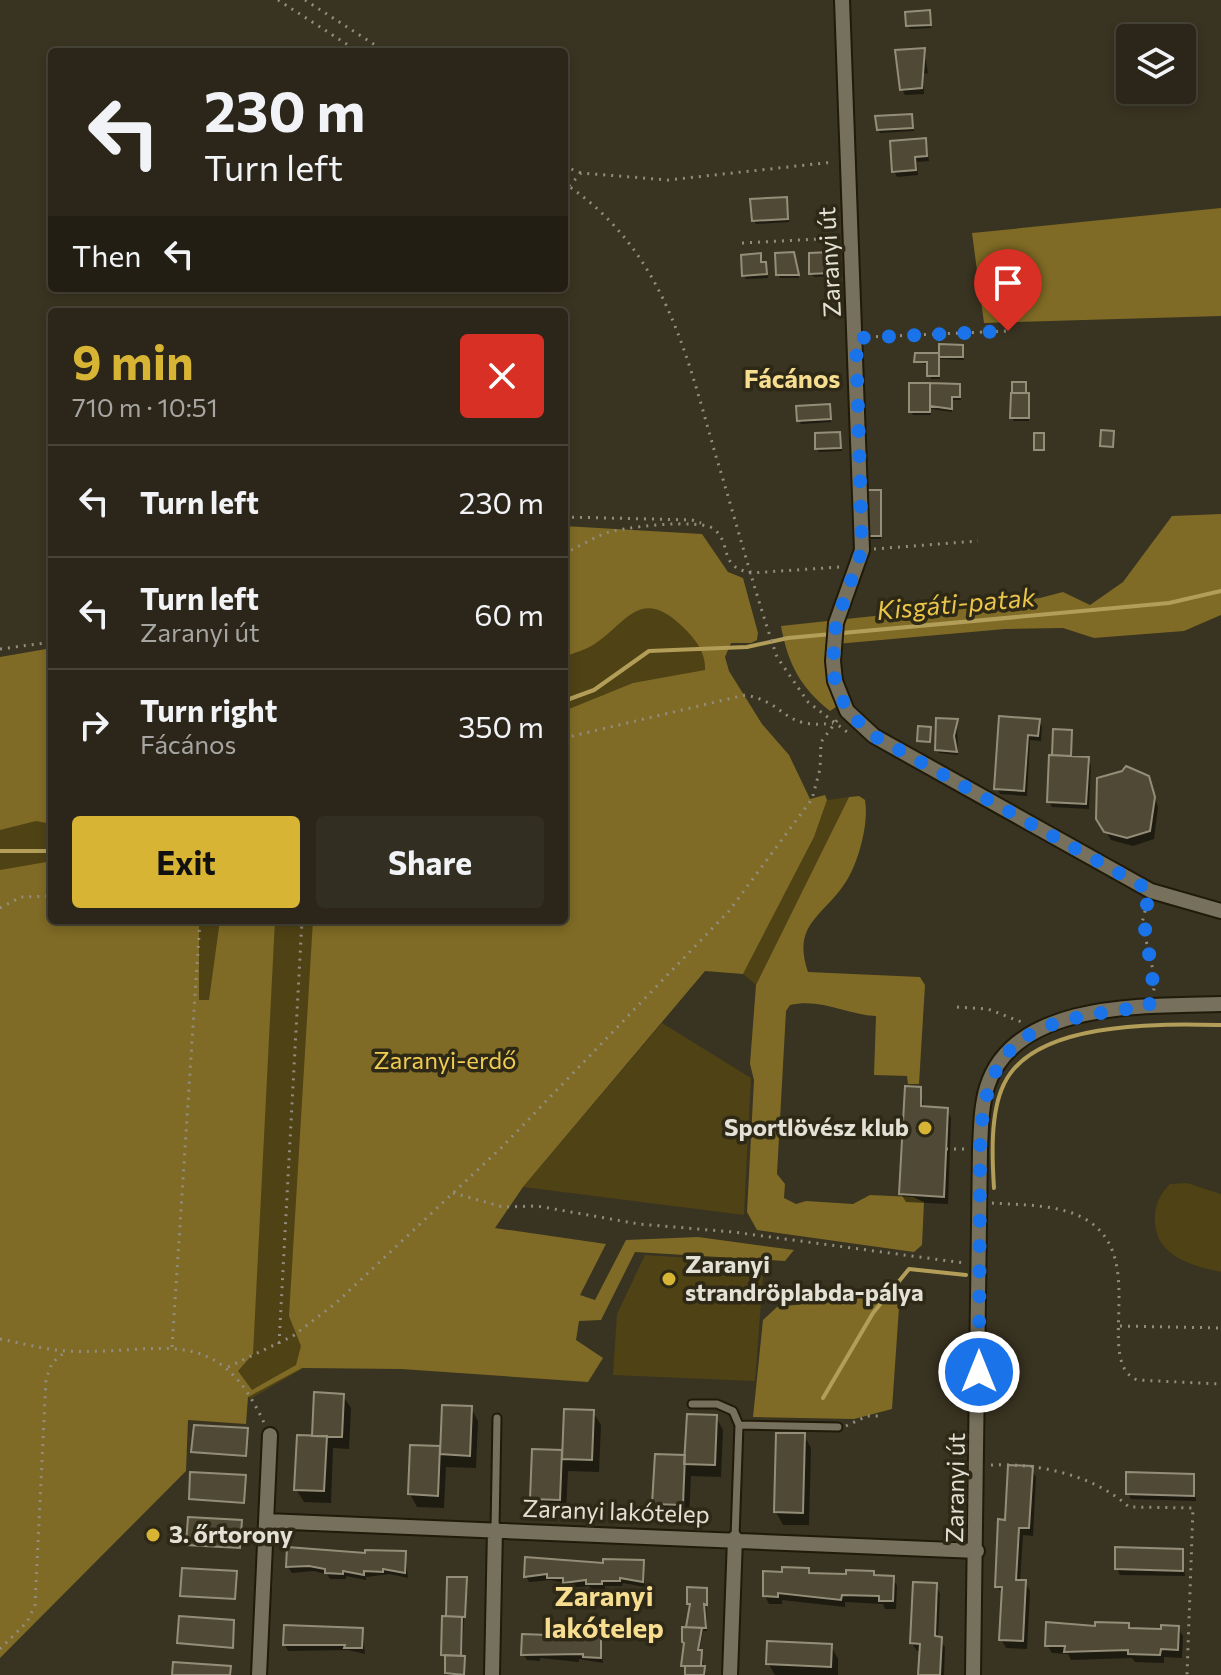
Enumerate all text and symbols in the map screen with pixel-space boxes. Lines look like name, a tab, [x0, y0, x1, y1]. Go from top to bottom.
map controls	[1116, 24, 1196, 104]
button: layers	[1116, 24, 1196, 104]
text: 230 m	[204, 75, 365, 144]
icon: left	[72, 80, 176, 184]
text: Turn left	[204, 144, 343, 188]
street label: Zaranyi út	[811, 206, 846, 318]
icon: left	[157, 232, 201, 276]
text: Then	[72, 236, 141, 273]
pin	[974, 249, 1042, 331]
icon: arrive	[986, 261, 1030, 305]
text: 9 min	[72, 331, 194, 390]
button: close	[460, 334, 544, 418]
district label: Fácános	[744, 362, 840, 393]
text: 710 m · 10:51	[72, 391, 218, 422]
icon: left	[72, 479, 116, 523]
text: Turn left	[140, 483, 259, 520]
text: 230 m	[459, 483, 544, 520]
text: Turn left	[140, 579, 259, 616]
water label: Kisgáti-patak	[875, 580, 1037, 625]
icon: left	[72, 591, 116, 635]
text: 60 m	[474, 595, 544, 632]
text: Zaranyi út	[140, 616, 260, 647]
text: Turn right	[140, 691, 277, 728]
icon: right	[72, 703, 116, 747]
text: 350 m	[458, 707, 544, 744]
text: Fácános	[140, 728, 236, 759]
button: Exit	[72, 816, 300, 908]
button: Share	[316, 816, 544, 908]
park label: Zaranyi-erdő	[374, 1045, 516, 1074]
place label: Sportlövész klub	[724, 1112, 909, 1141]
marker: Sportlövész klub	[916, 1119, 934, 1137]
place label: Zaranyi strandröplabda-pálya	[685, 1249, 924, 1306]
marker: Zaranyi strandröplabda-pálya	[660, 1270, 678, 1288]
position arrow	[937, 1330, 1021, 1414]
street label: Zaranyi út	[939, 1432, 970, 1543]
street label: Zaranyi lakótelep	[522, 1493, 710, 1528]
place label: 3. őrtorony	[169, 1519, 293, 1548]
marker: 3. őrtorony	[144, 1526, 162, 1544]
district label: Zaranyi lakótelep	[544, 1578, 664, 1644]

